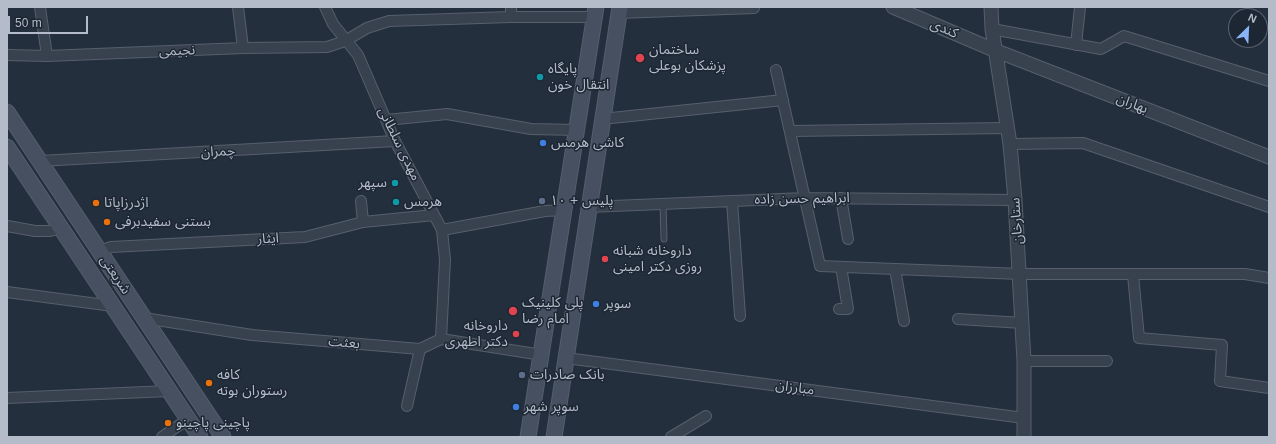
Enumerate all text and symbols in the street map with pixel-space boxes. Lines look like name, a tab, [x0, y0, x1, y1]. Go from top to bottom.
scale bar	[10, 8, 90, 34]
north arrow	[1228, 8, 1268, 48]
text: N	[1246, 11, 1259, 25]
text: 50 m	[15, 16, 42, 30]
street label: کندی	[928, 16, 960, 42]
street label: نجیمی	[159, 42, 195, 60]
place label: ساختمان پزشکان بوعلی	[649, 42, 726, 74]
marker: ساختمان پزشکان بوعلی	[634, 52, 646, 64]
place label: پایگاه انتقال خون	[548, 61, 609, 94]
marker: پایگاه انتقال خون	[535, 72, 545, 82]
street label: بهاران	[1114, 90, 1150, 118]
street label: مهدی سلطانی	[374, 105, 424, 183]
place label: کاشی هرمس	[551, 135, 624, 151]
marker: کاشی هرمس	[538, 138, 548, 148]
street label: چمران	[200, 143, 236, 161]
place label: سپهر	[358, 175, 387, 191]
marker: سپهر	[390, 178, 400, 188]
street label: ابراهیم حسن زاده	[754, 190, 850, 208]
place label: پلیس + ۱۰	[550, 193, 613, 209]
place label: هرمس	[404, 194, 442, 210]
place label: اژدرزاپاتا	[104, 195, 149, 211]
marker: پلیس + ۱۰	[537, 196, 547, 206]
marker: هرمس	[391, 197, 401, 207]
street label: ستارخان	[1007, 197, 1027, 245]
marker: اژدرزاپاتا	[91, 198, 101, 208]
place label: بستنی سفیدبرفی	[115, 214, 211, 230]
marker: بستنی سفیدبرفی	[102, 217, 112, 227]
street label: ایثار	[257, 230, 279, 248]
place label: داروخانه شبانه روزی دکتر امینی	[613, 243, 702, 276]
street label: شریعتی	[96, 252, 134, 298]
marker: داروخانه شبانه روزی دکتر امینی	[600, 254, 610, 264]
place label: پلی کلینیک امام رضا	[522, 295, 583, 328]
place label: سوپر	[604, 296, 631, 312]
marker: سوپر	[591, 299, 601, 309]
marker: پلی کلینیک امام رضا	[507, 305, 519, 317]
place label: داروخانه دکتر اطهری	[445, 318, 508, 350]
marker: داروخانه دکتر اطهری	[511, 329, 521, 339]
street label: بعثت	[328, 333, 360, 353]
place label: کافه رستوران بوته	[217, 367, 287, 400]
place label: بانک صادرات	[530, 367, 605, 383]
marker: بانک صادرات	[517, 370, 527, 380]
street label: مبارزان	[774, 377, 816, 399]
marker: کافه رستوران بوته	[204, 378, 214, 388]
place label: سوپر شهر	[524, 399, 579, 415]
marker: سوپر شهر	[511, 402, 521, 412]
place label: پاچینی پاچینو	[176, 415, 250, 431]
marker: پاچینی پاچینو	[163, 418, 173, 428]

